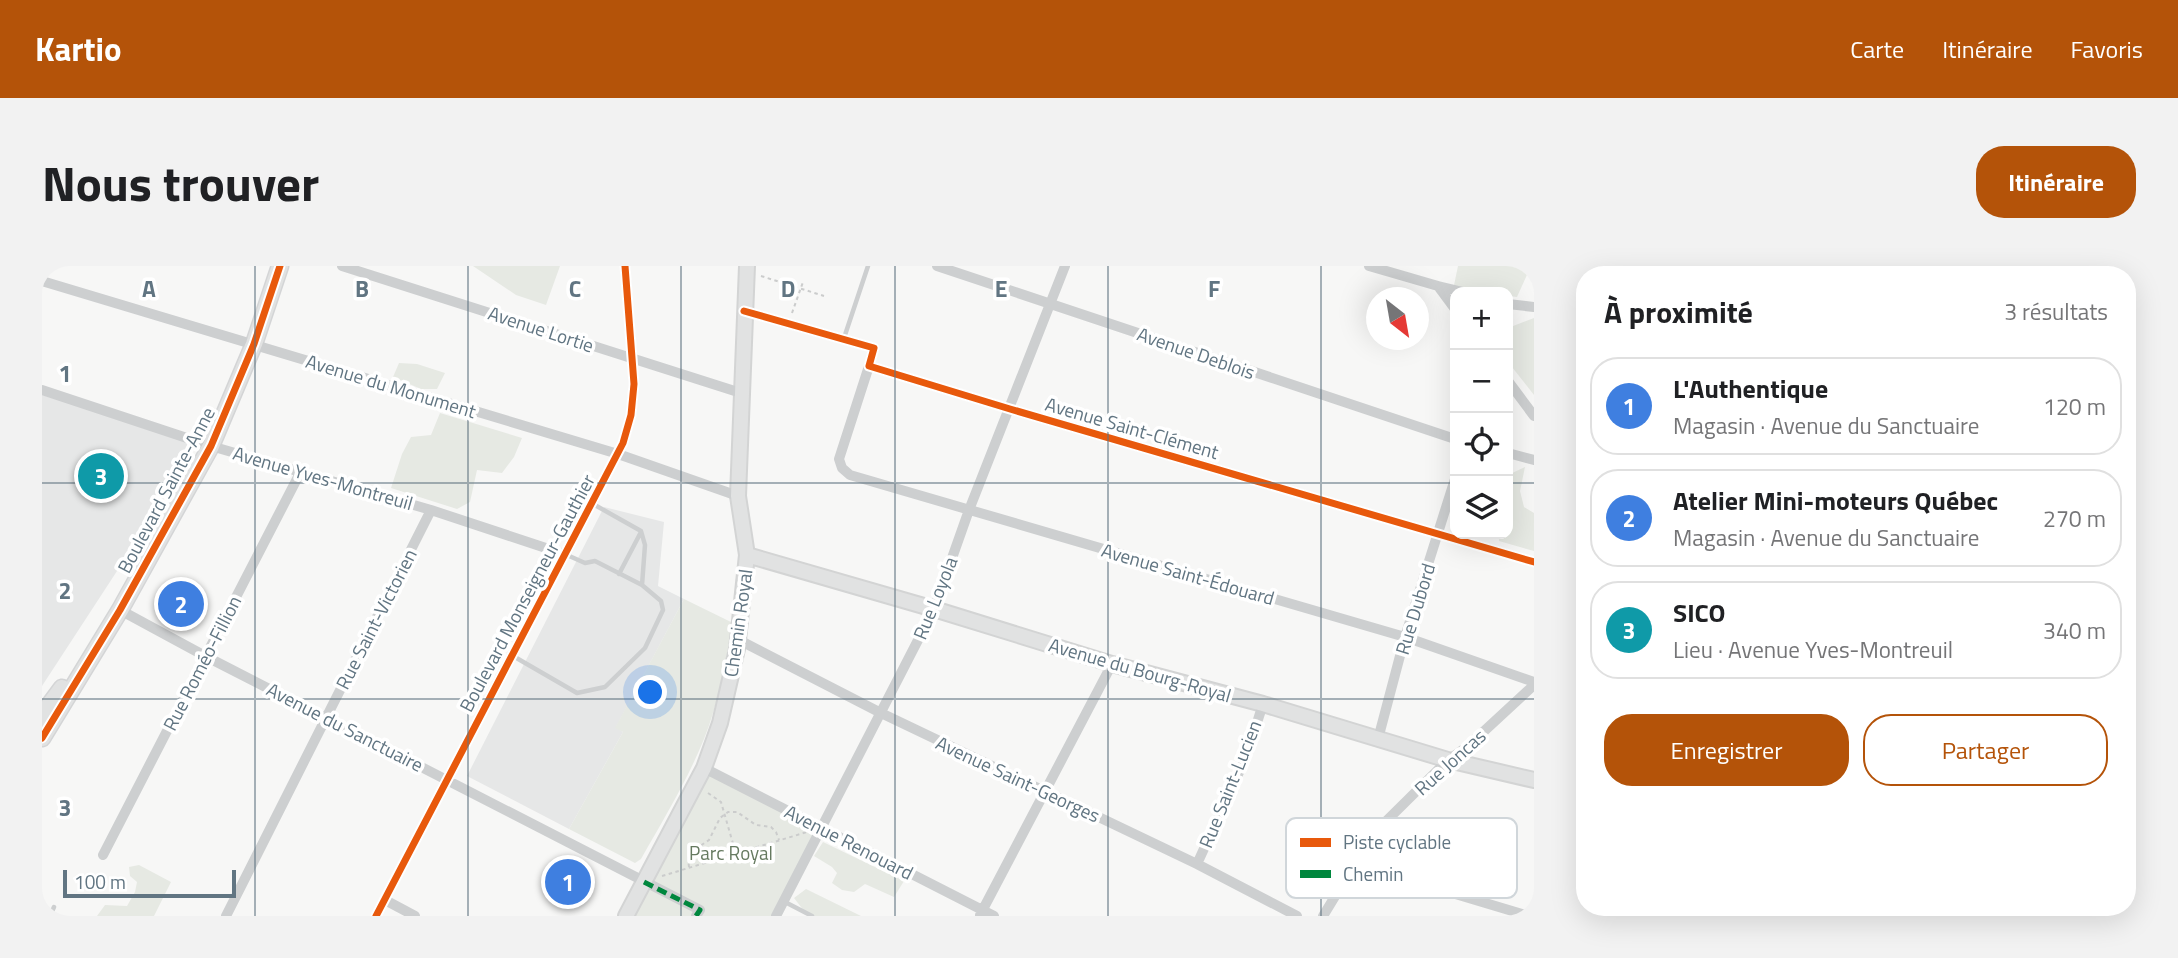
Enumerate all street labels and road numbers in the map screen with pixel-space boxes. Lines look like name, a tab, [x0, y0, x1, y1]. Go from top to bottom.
street label: Avenue Lortie	[485, 298, 598, 359]
street label: Avenue Deblois	[1133, 319, 1259, 386]
street label: Avenue du Monument	[303, 346, 480, 425]
street label: Avenue Saint-Clément	[1042, 389, 1222, 466]
street label: Boulevard Sainte-Anne	[109, 401, 222, 578]
street label: Avenue Yves-Montreuil	[230, 438, 416, 517]
street label: Boulevard Monseigneur-Gauthier	[451, 468, 602, 717]
street label: Avenue Saint-Édouard	[1098, 535, 1278, 612]
street label: Rue Saint-Victorien	[328, 543, 424, 694]
street label: Rue Loyola	[905, 551, 965, 644]
street label: Rue Dubord	[1387, 560, 1442, 658]
street label: Chemin Royal	[716, 567, 759, 679]
street label: Rue Roméo-Fillion	[155, 590, 248, 735]
street label: Avenue du Bourg-Royal	[1046, 630, 1235, 709]
street label: Avenue du Sanctuaire	[262, 674, 429, 779]
street label: Rue Saint-Lucien	[1191, 716, 1268, 852]
street label: Rue Joncas	[1407, 721, 1492, 802]
street label: Avenue Saint-Georges	[931, 728, 1105, 829]
street label: Avenue Renouard	[780, 797, 919, 886]

